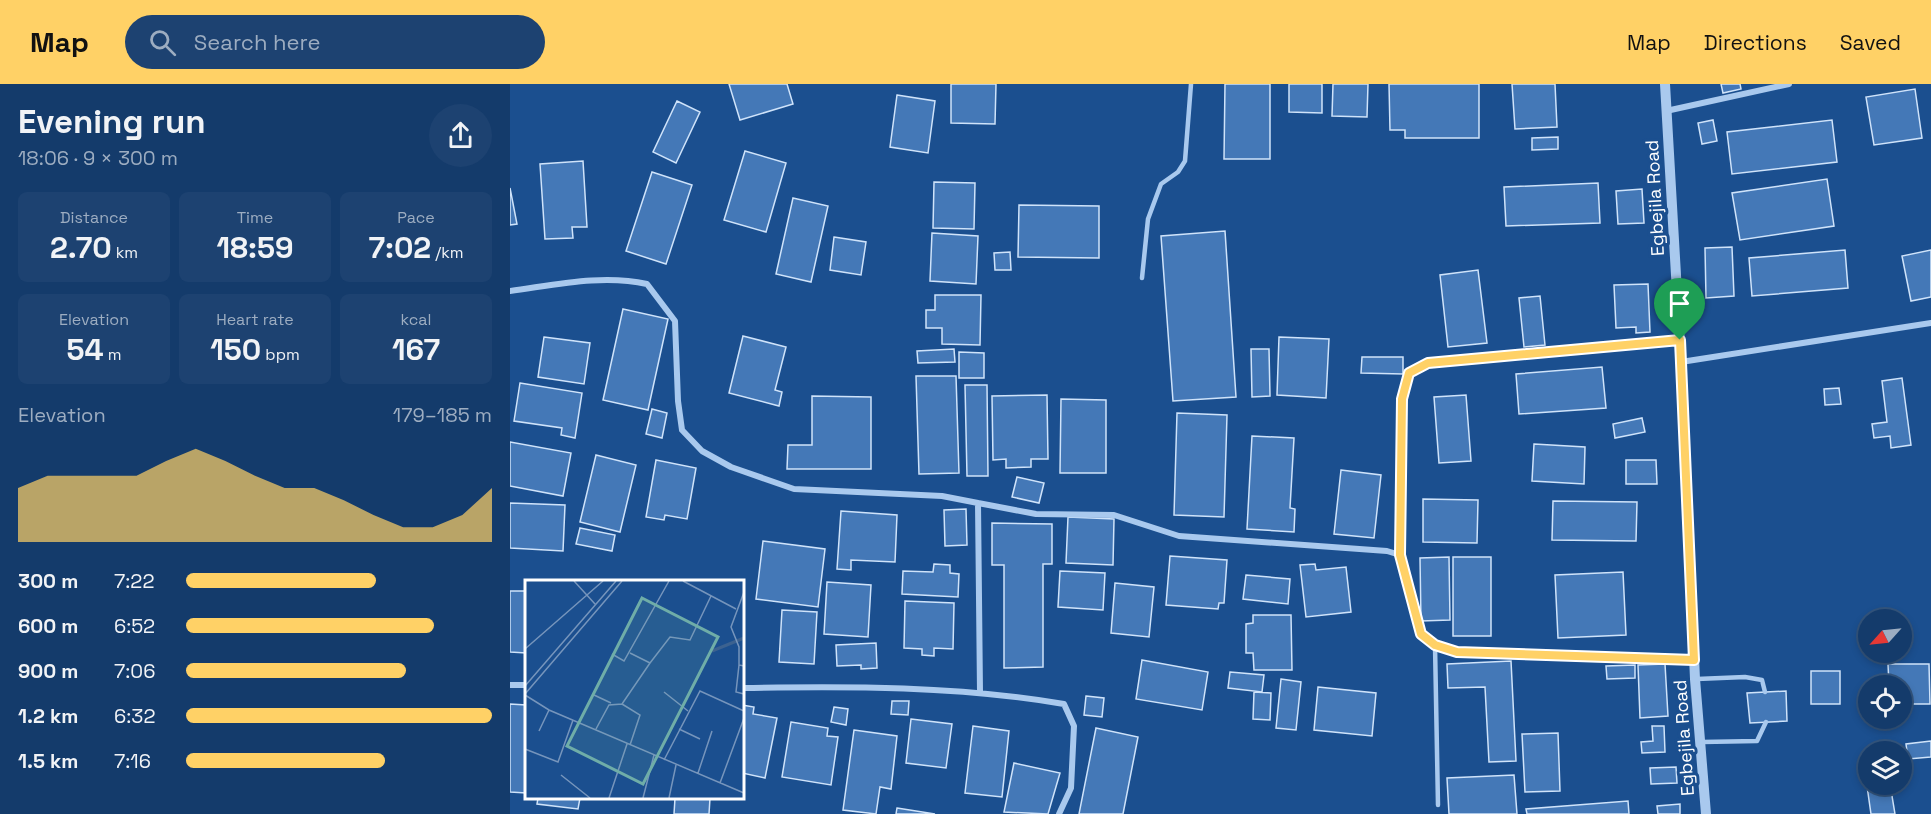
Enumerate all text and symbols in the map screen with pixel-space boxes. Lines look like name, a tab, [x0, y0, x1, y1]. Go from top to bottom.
search box	[125, 15, 545, 69]
text: Map	[30, 24, 89, 60]
icon: search	[146, 26, 179, 59]
text: Search here	[194, 28, 321, 56]
text: Map	[1627, 29, 1671, 56]
text: Directions	[1704, 29, 1807, 56]
text: Saved	[1840, 29, 1901, 56]
text: Evening run	[18, 101, 206, 143]
button: share	[429, 104, 492, 167]
street label: Egbejila Road	[1640, 139, 1669, 257]
text: 18:06 · 9 × 300 m	[18, 145, 178, 171]
text: Distance	[60, 207, 128, 228]
text: Time	[237, 207, 273, 228]
text: Pace	[397, 207, 435, 228]
text: 2.70	[50, 228, 112, 267]
text: 18:59	[216, 228, 294, 267]
text: 7:02	[368, 228, 431, 267]
text: km	[112, 242, 138, 263]
text: /km	[431, 242, 464, 263]
pin	[1654, 278, 1705, 340]
icon: arrive	[1663, 287, 1696, 320]
text: Elevation	[59, 309, 129, 330]
text: Heart rate	[216, 309, 294, 330]
text: kcal	[401, 309, 431, 330]
text: 54	[67, 330, 104, 369]
text: 150	[210, 330, 261, 369]
text: 167	[392, 330, 440, 369]
text: m	[104, 344, 121, 365]
text: bpm	[261, 344, 300, 365]
text: Elevation	[18, 402, 106, 428]
text: 179–185 m	[393, 402, 492, 428]
text: 300 m	[18, 568, 78, 594]
text: 7:22	[114, 568, 154, 594]
inset map	[525, 580, 744, 799]
north arrow	[1858, 609, 1912, 663]
map controls	[1858, 609, 1912, 795]
text: 600 m	[18, 613, 78, 639]
text: 6:52	[114, 613, 155, 639]
text: 900 m	[18, 658, 78, 684]
text: 7:06	[114, 658, 155, 684]
button: locate	[1858, 675, 1912, 729]
street label: Egbejila Road	[1668, 679, 1699, 797]
text: 1.2 km	[18, 703, 78, 729]
text: 6:32	[114, 703, 155, 729]
button: layers	[1858, 741, 1912, 795]
text: 1.5 km	[18, 748, 78, 774]
text: 7:16	[114, 748, 151, 774]

